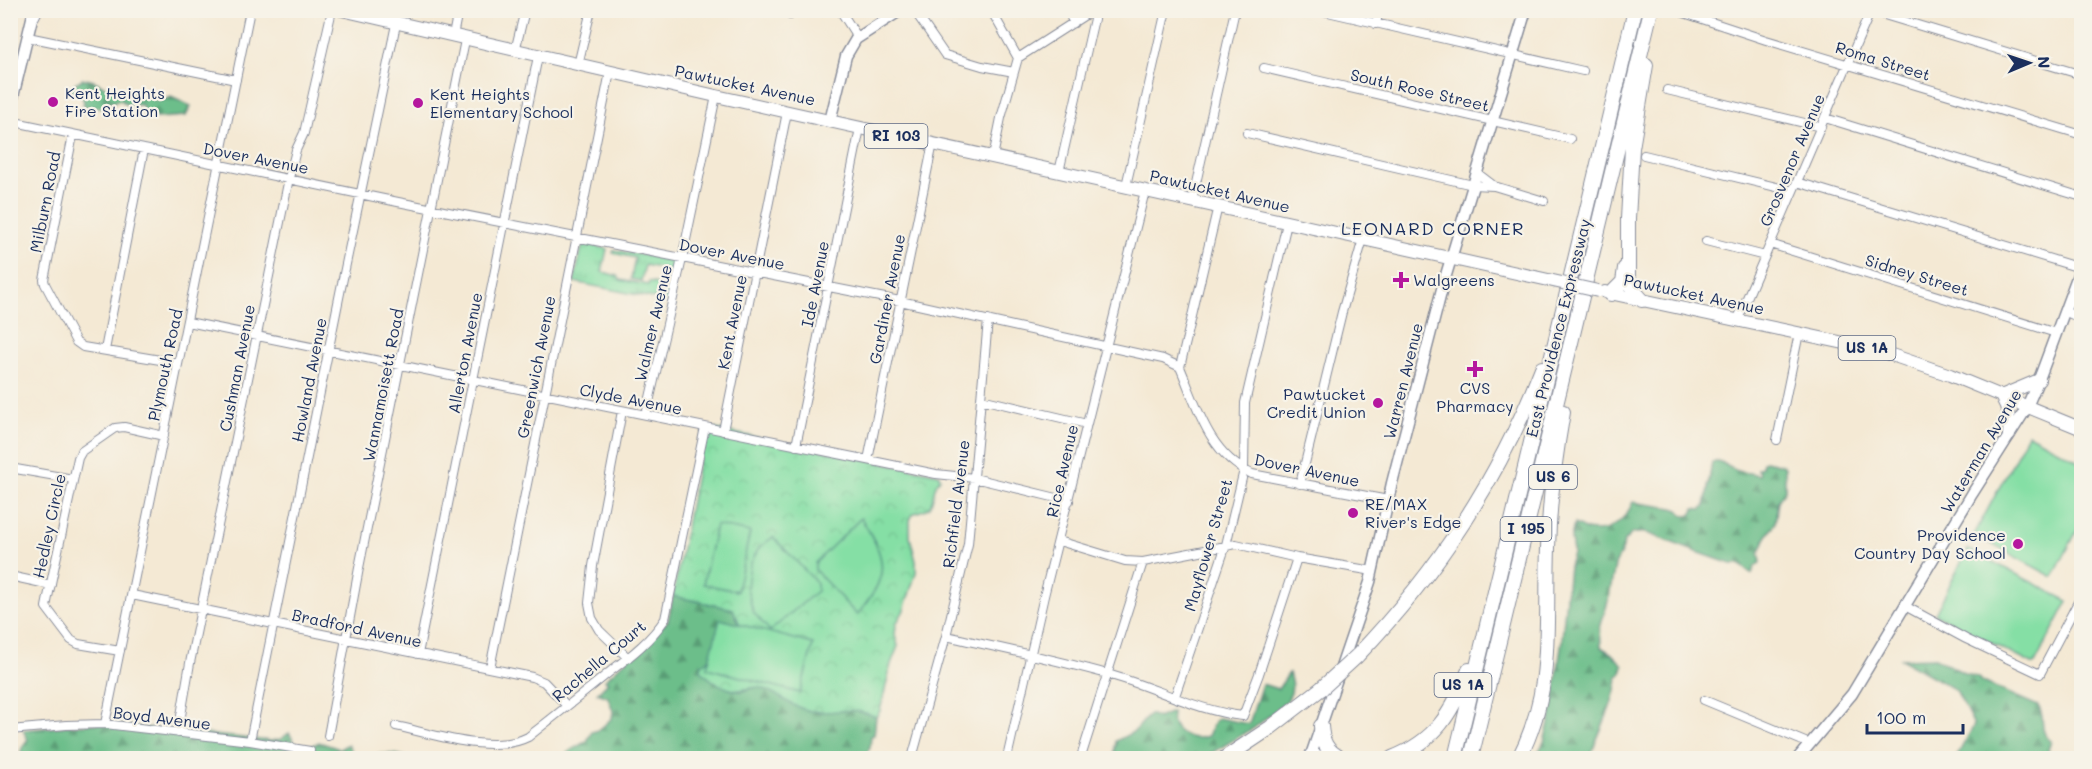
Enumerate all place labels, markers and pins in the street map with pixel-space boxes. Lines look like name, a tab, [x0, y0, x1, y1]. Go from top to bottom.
place label: Kent Heights Fire Station	[65, 82, 165, 121]
place label: Kent Heights Elementary School	[430, 83, 574, 122]
marker: Kent Heights Fire Station	[46, 95, 60, 109]
marker: Kent Heights Elementary School	[411, 96, 425, 110]
place label: Walgreens	[1413, 269, 1495, 290]
marker: Walgreens	[1394, 273, 1408, 287]
marker: CVS Pharmacy	[1468, 362, 1482, 376]
place label: CVS Pharmacy	[1436, 377, 1514, 416]
place label: Pawtucket Credit Union	[1267, 383, 1366, 422]
marker: Pawtucket Credit Union	[1371, 396, 1385, 410]
place label: RE/MAX River's Edge	[1365, 493, 1461, 532]
marker: RE/MAX River's Edge	[1346, 506, 1360, 520]
place label: Providence Country Day School	[1854, 524, 2006, 563]
marker: Providence Country Day School	[2011, 537, 2025, 551]

